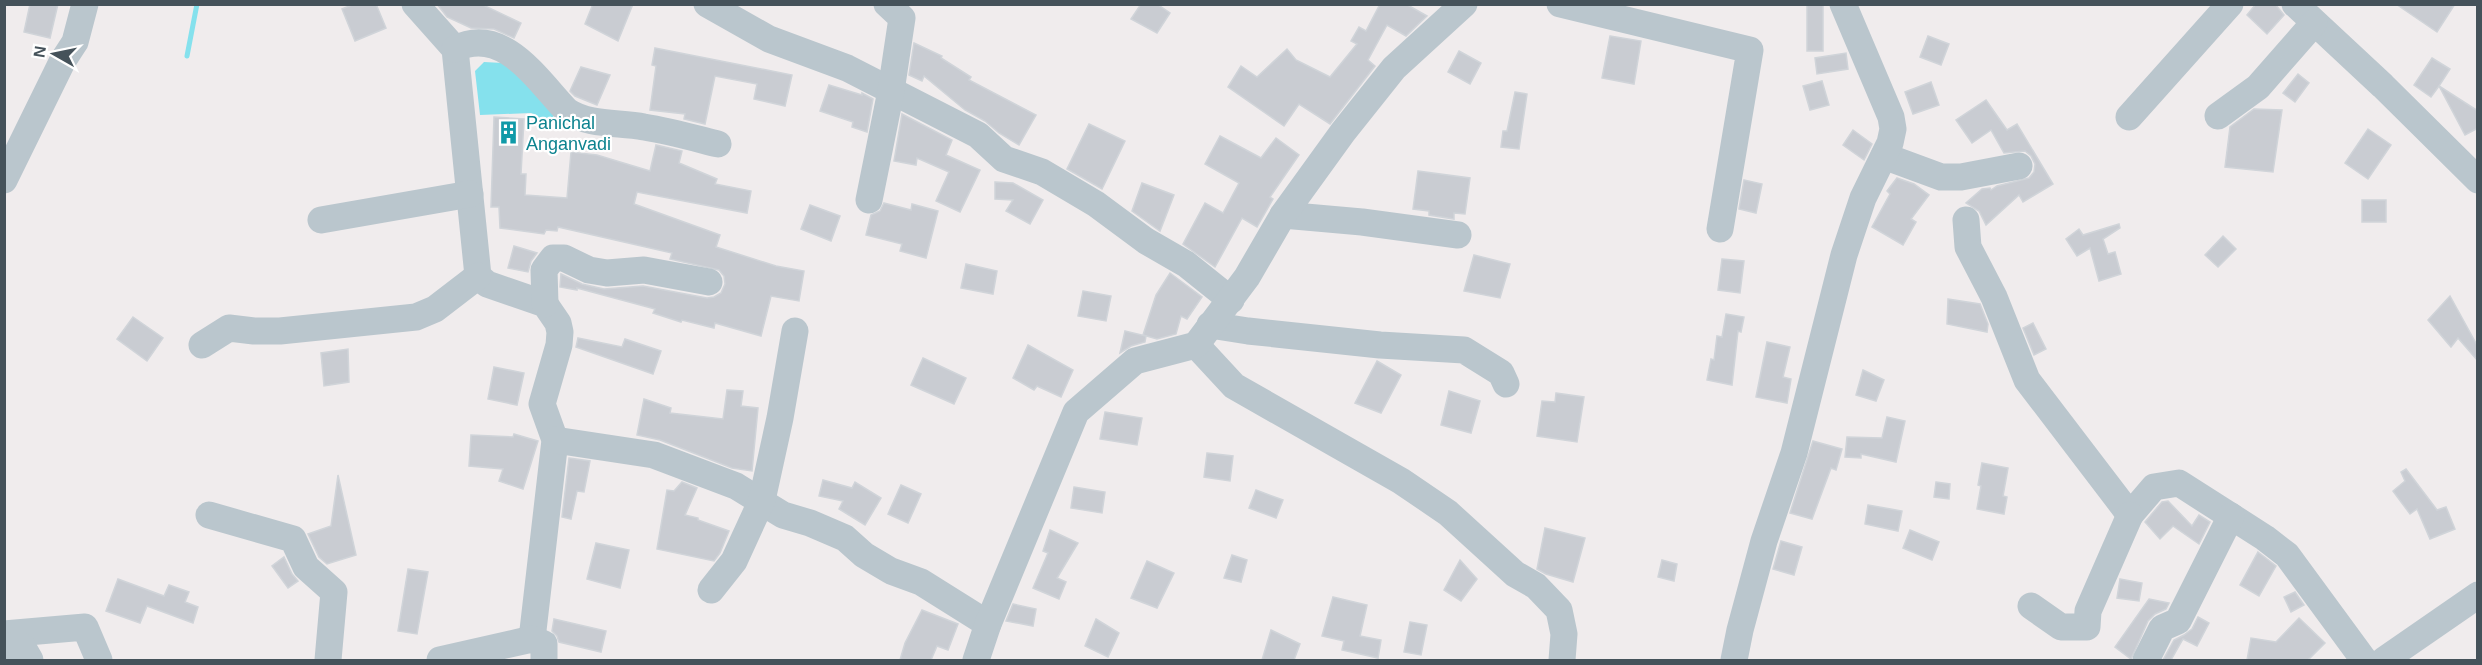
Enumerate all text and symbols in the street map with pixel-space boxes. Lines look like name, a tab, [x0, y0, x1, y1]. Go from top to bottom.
north arrow	[24, 24, 84, 84]
text: N	[30, 45, 49, 59]
place label: Panichal Anganvadi	[526, 113, 611, 154]
building icon: Panichal Anganvadi	[495, 120, 521, 146]

